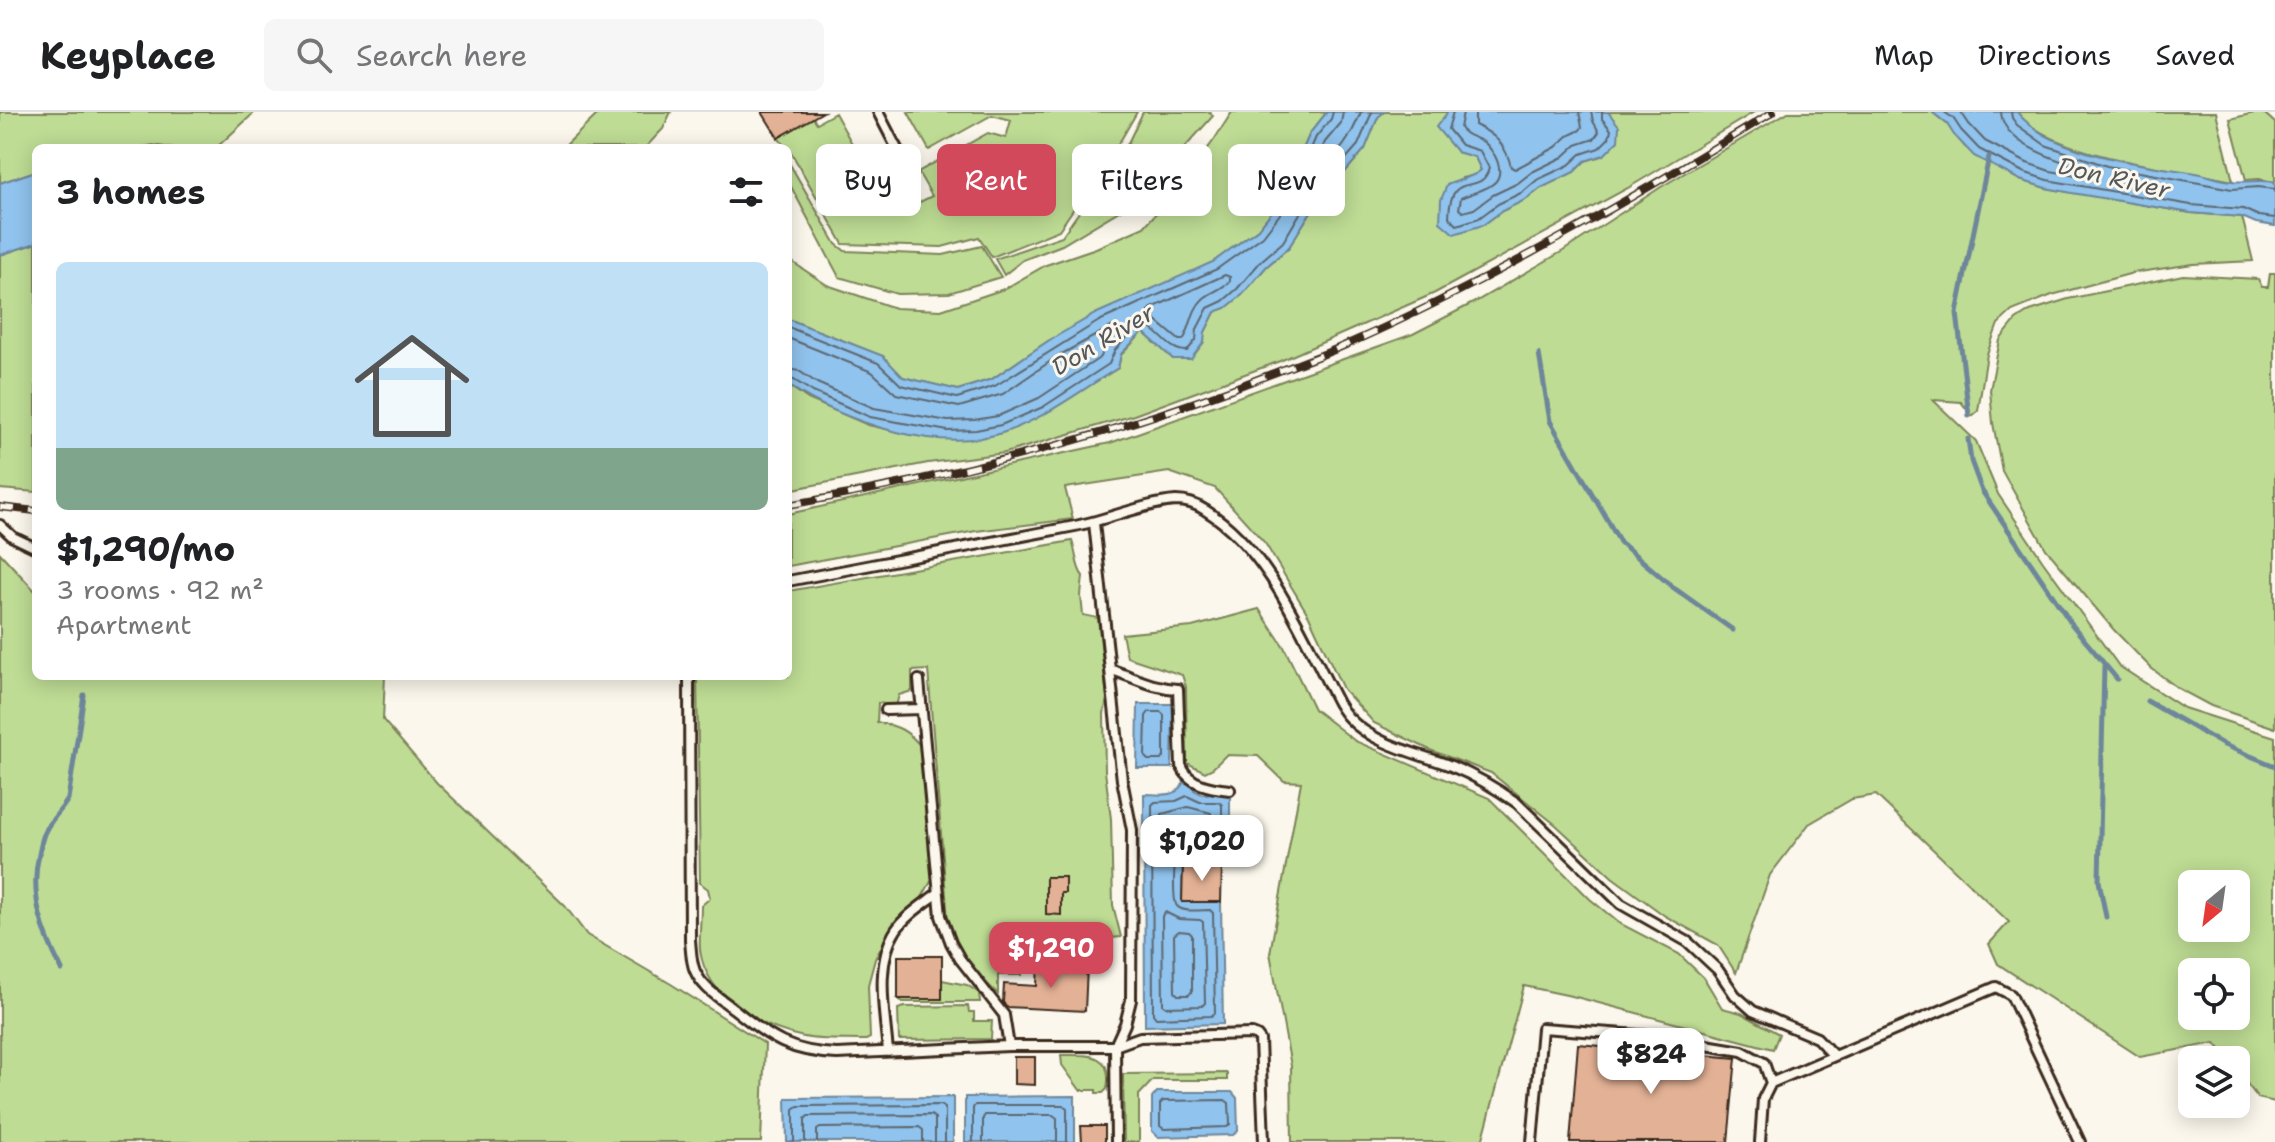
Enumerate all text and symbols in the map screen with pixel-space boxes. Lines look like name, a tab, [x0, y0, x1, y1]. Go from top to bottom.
search box	[264, 19, 824, 91]
text: Keyplace	[40, 30, 216, 81]
icon: search	[292, 33, 336, 77]
text: Search here	[356, 35, 527, 76]
text: Map	[1874, 36, 1934, 74]
text: Directions	[1978, 36, 2112, 74]
text: Saved	[2156, 36, 2235, 74]
chip: Buy	[816, 144, 921, 216]
chip: Rent	[937, 144, 1056, 216]
chip: Filters	[1072, 144, 1212, 216]
chip: New	[1228, 144, 1345, 216]
water label: Don River	[2055, 150, 2174, 207]
text: 3 homes	[56, 169, 205, 215]
icon: filters	[724, 170, 768, 214]
water label: Don River	[1046, 296, 1161, 383]
icon: home	[340, 314, 484, 458]
text: $1,290/mo	[56, 526, 235, 572]
text: 3 rooms · 92 m²	[56, 572, 264, 607]
text: Apartment	[56, 607, 192, 642]
pin: $1,020	[1137, 815, 1267, 883]
text: $1,020	[1158, 823, 1246, 858]
north arrow	[2178, 870, 2250, 942]
map controls	[2178, 870, 2250, 1118]
pin: $1,290	[986, 922, 1116, 990]
text: $1,290	[1007, 930, 1095, 965]
button: locate	[2178, 958, 2250, 1030]
pin: $824	[1604, 1028, 1698, 1096]
text: $824	[1615, 1036, 1687, 1071]
button: layers	[2178, 1046, 2250, 1118]

